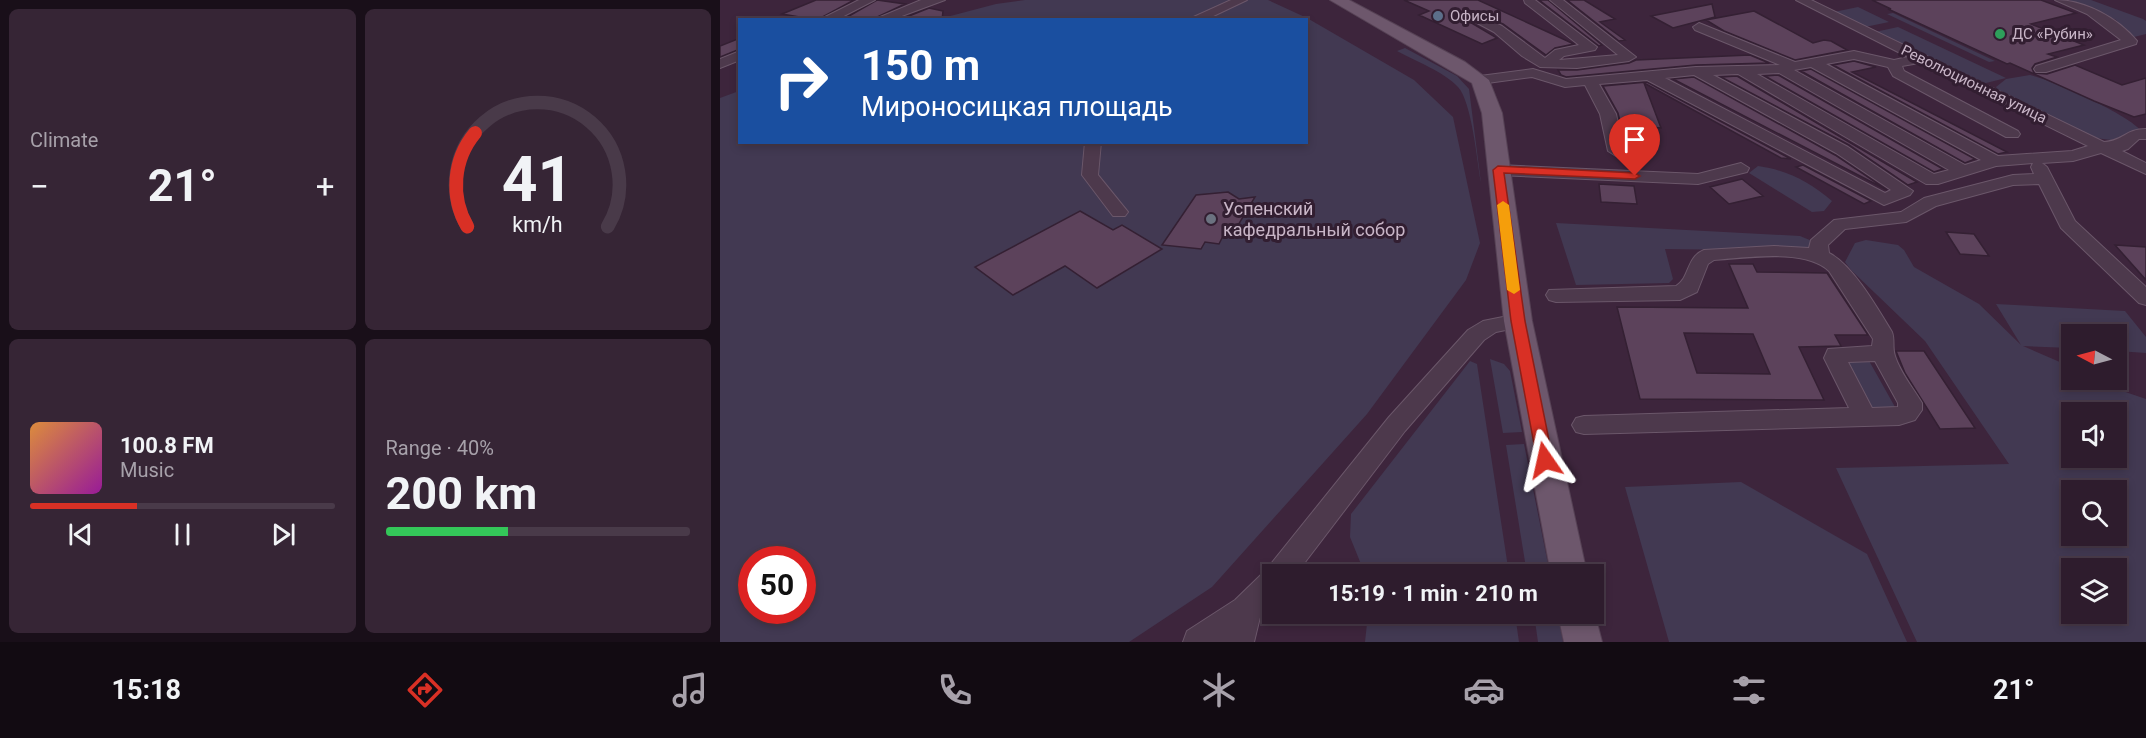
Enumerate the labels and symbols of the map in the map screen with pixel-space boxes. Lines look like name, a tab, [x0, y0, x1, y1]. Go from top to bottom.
place label: Офисы	[1450, 7, 1499, 25]
marker: Офисы	[1431, 9, 1445, 23]
place label: ДС «Рубин»	[2012, 25, 2093, 43]
marker: ДС «Рубин»	[1993, 27, 2007, 41]
street label: Революционная улица	[1898, 41, 2050, 127]
pin	[1609, 114, 1660, 176]
place label: Успенский кафедральный собор	[1223, 198, 1405, 240]
marker: Успенский кафедральный собор	[1204, 212, 1218, 226]
north arrow	[2061, 324, 2127, 390]
position arrow	[1513, 428, 1577, 492]
speed limit sign: 50	[738, 546, 816, 624]

